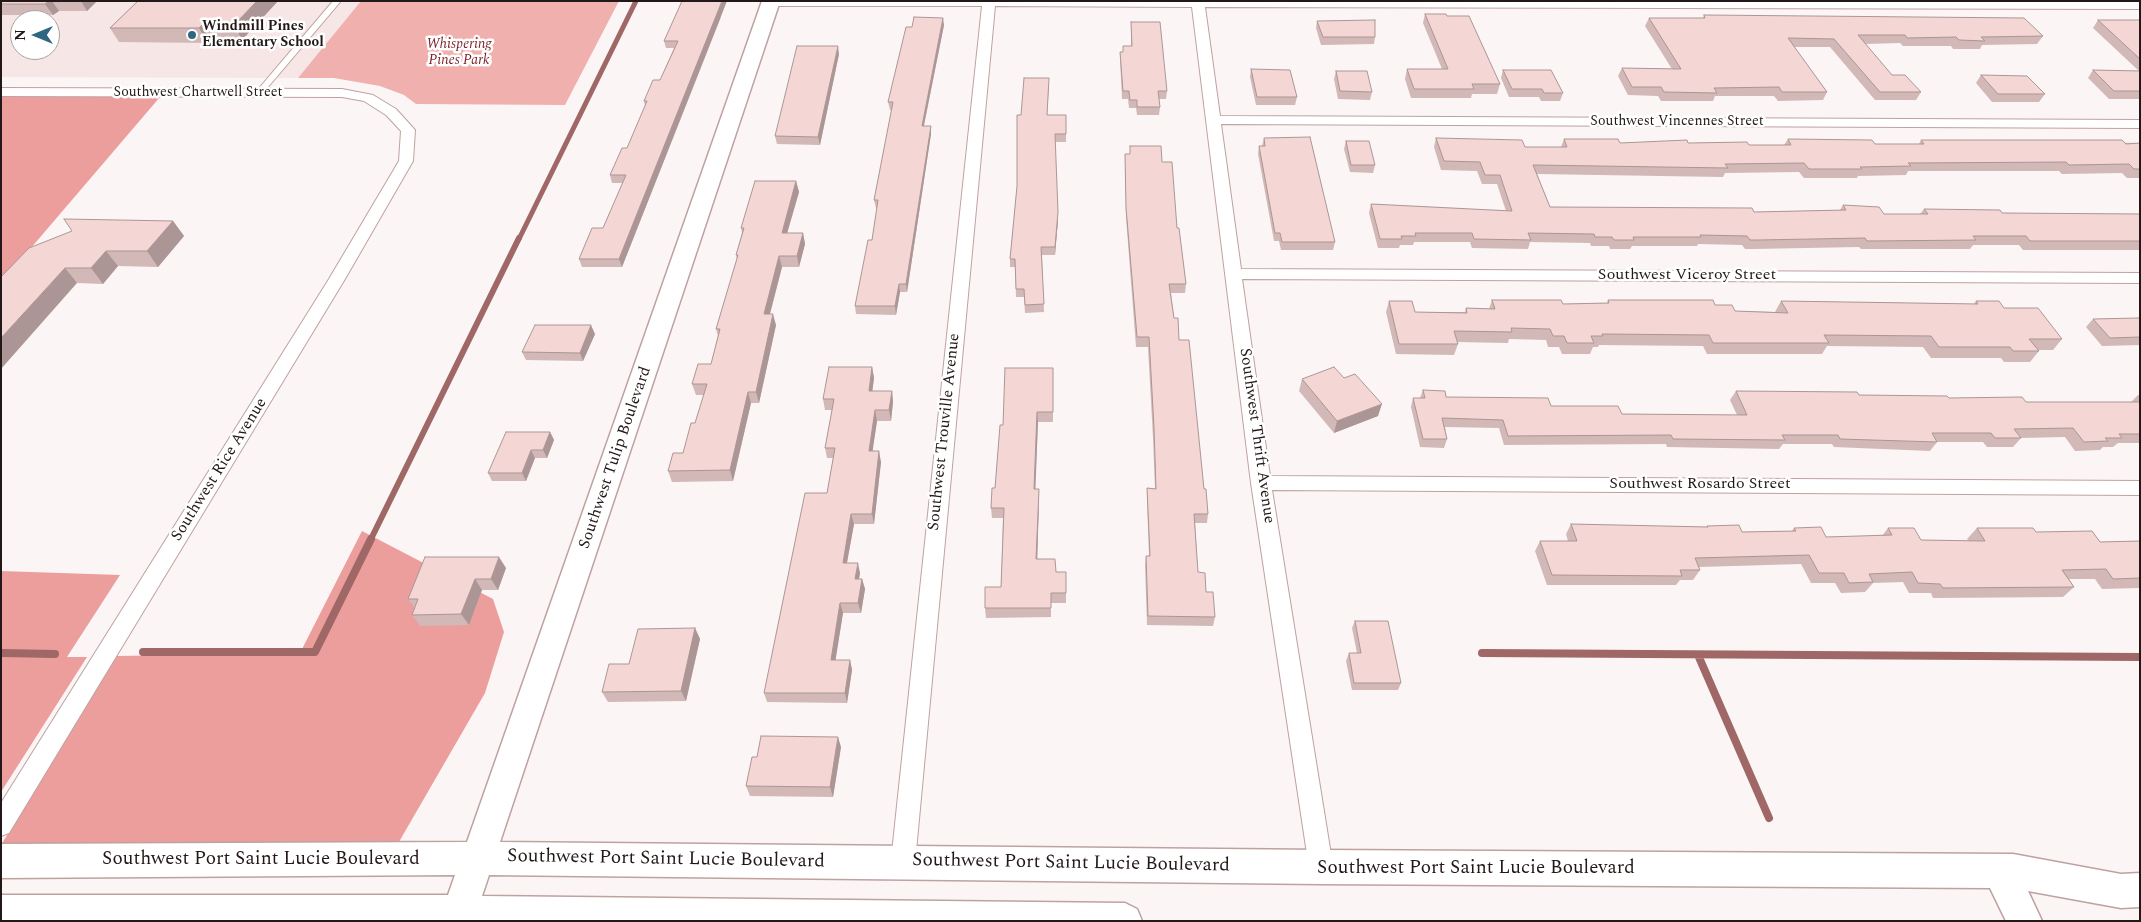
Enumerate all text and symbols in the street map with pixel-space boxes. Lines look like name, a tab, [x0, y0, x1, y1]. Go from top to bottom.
north arrow	[10, 10, 60, 60]
place label: Windmill Pines Elementary School	[202, 19, 324, 52]
text: N	[10, 29, 31, 41]
marker: Windmill Pines Elementary School	[186, 29, 198, 41]
park label: Whispering Pines Park	[426, 37, 492, 70]
street label: Southwest Chartwell Street	[113, 85, 283, 101]
street label: Southwest Vincennes Street	[1590, 114, 1764, 130]
street label: Southwest Viceroy Street	[1598, 266, 1776, 286]
street label: Southwest Trouville Avenue	[925, 332, 965, 532]
street label: Southwest Thrift Avenue	[1234, 347, 1278, 525]
street label: Southwest Tulip Boulevard	[576, 364, 656, 552]
street label: Southwest Rice Avenue	[168, 395, 272, 545]
street label: Southwest Rosardo Street	[1609, 475, 1791, 495]
street label: Southwest Port Saint Lucie Boulevard	[507, 846, 825, 874]
street label: Southwest Port Saint Lucie Boulevard	[102, 849, 420, 871]
street label: Southwest Port Saint Lucie Boulevard	[912, 850, 1230, 878]
street label: Southwest Port Saint Lucie Boulevard	[1317, 858, 1635, 880]

